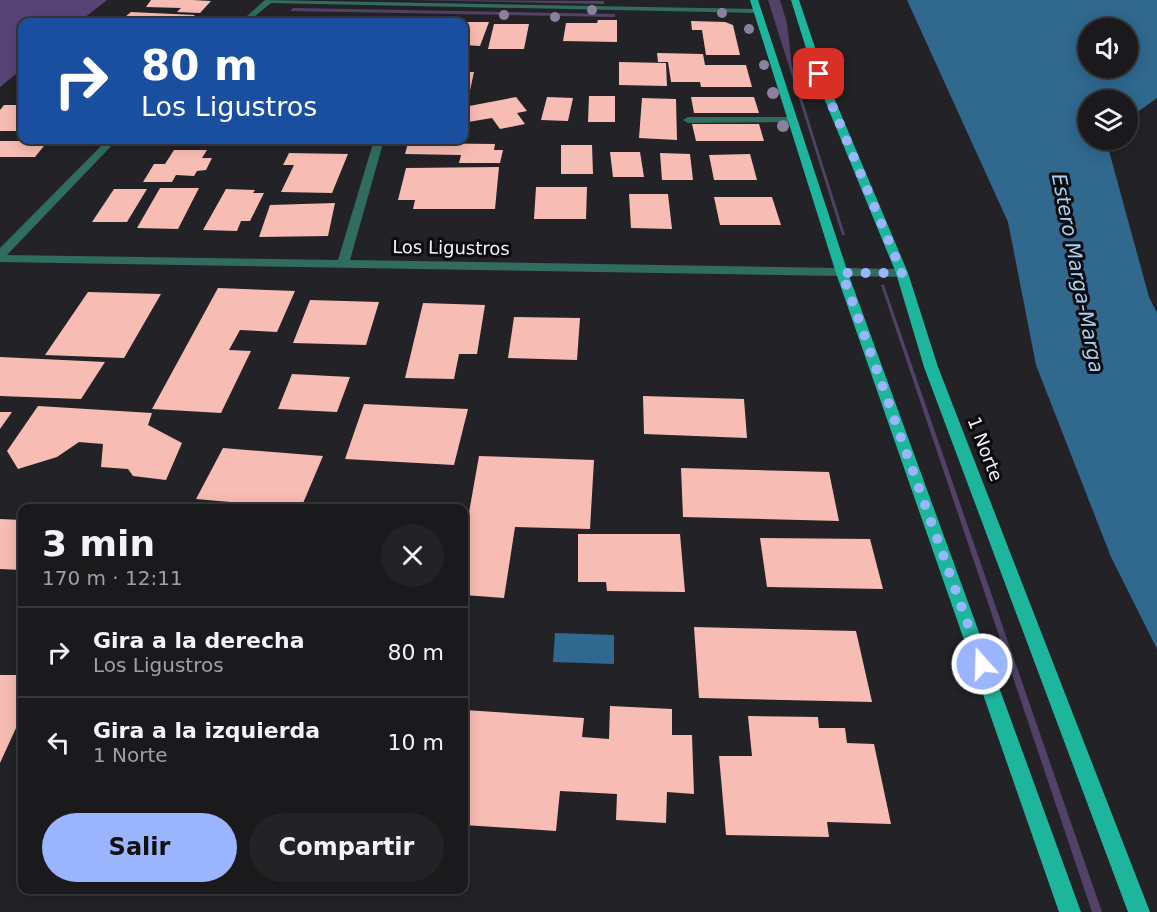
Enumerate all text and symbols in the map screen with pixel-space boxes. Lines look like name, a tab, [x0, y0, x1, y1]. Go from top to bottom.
map controls	[1078, 18, 1138, 150]
button: sound	[1078, 18, 1138, 78]
text: 80 m	[141, 41, 258, 90]
icon: right	[42, 42, 120, 120]
pin	[793, 48, 844, 99]
icon: arrive	[802, 57, 835, 90]
button: layers	[1078, 90, 1138, 150]
text: Los Ligustros	[141, 91, 317, 122]
water label: Estero Marga-Marga	[1047, 171, 1109, 375]
street label: Los Ligustros	[392, 236, 510, 259]
street label: 1 Norte	[964, 414, 1007, 484]
text: 3 min	[42, 523, 155, 564]
button: close	[381, 524, 444, 587]
text: 170 m · 12:11	[42, 566, 183, 590]
text: Gira a la derecha	[93, 628, 305, 653]
position arrow	[950, 632, 1014, 696]
icon: right	[42, 636, 75, 669]
text: 80 m	[388, 640, 444, 665]
text: Los Ligustros	[93, 653, 224, 677]
text: Gira a la izquierda	[93, 718, 320, 743]
icon: left	[42, 726, 75, 759]
text: 10 m	[388, 730, 444, 755]
text: 1 Norte	[93, 743, 168, 767]
button: Salir	[42, 813, 237, 882]
button: Compartir	[249, 813, 444, 882]

